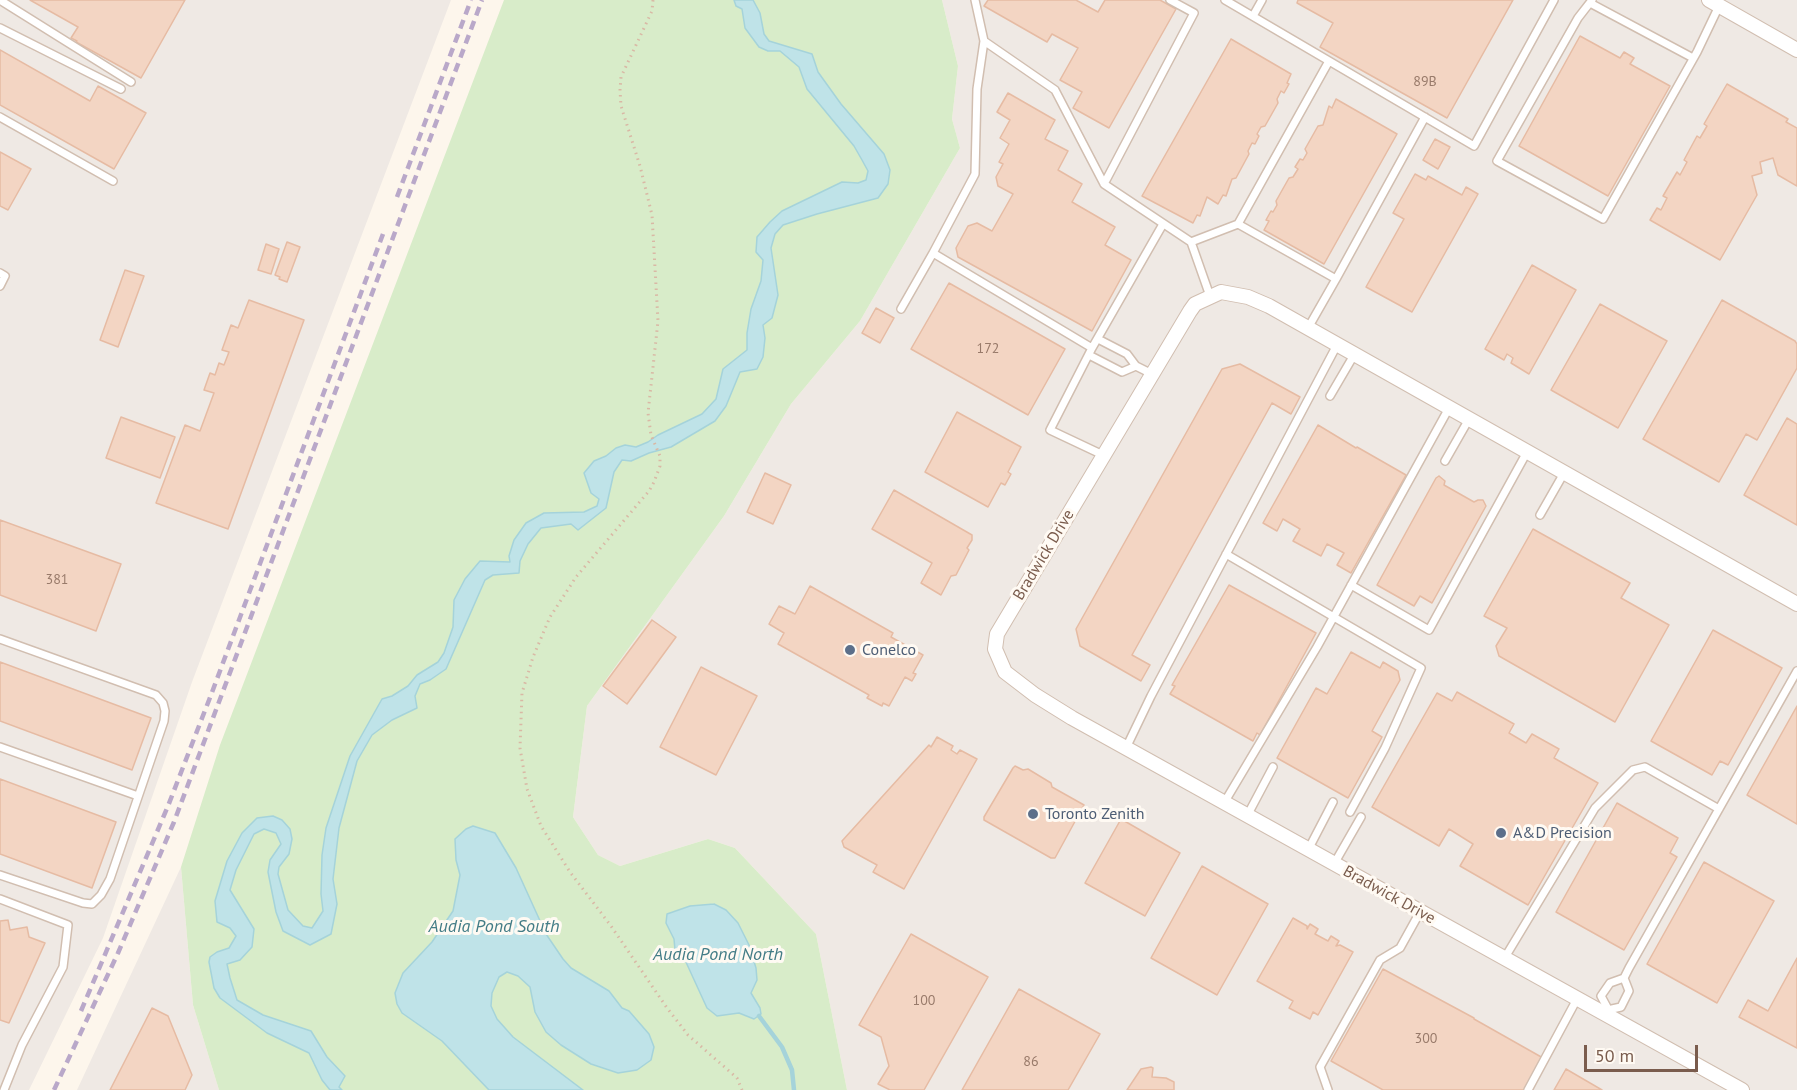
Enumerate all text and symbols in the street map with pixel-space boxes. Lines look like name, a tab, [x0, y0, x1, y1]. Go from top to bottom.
house number: 89B	[1413, 74, 1437, 90]
house number: 172	[977, 341, 999, 357]
street label: Bradwick Drive	[1009, 506, 1079, 604]
house number: 381	[46, 572, 68, 588]
place label: Conelco	[862, 640, 916, 660]
marker: Conelco	[843, 643, 857, 657]
place label: Toronto Zenith	[1045, 804, 1145, 824]
marker: Toronto Zenith	[1026, 807, 1040, 821]
place label: A&D Precision	[1513, 823, 1612, 843]
marker: A&D Precision	[1494, 826, 1508, 840]
street label: Bradwick Drive	[1340, 862, 1438, 928]
water label: Audia Pond South	[429, 916, 559, 938]
water label: Audia Pond North	[653, 944, 783, 966]
house number: 100	[913, 993, 935, 1009]
house number: 300	[1415, 1031, 1437, 1047]
scale bar	[1587, 1033, 1701, 1071]
text: 50 m	[1595, 1044, 1634, 1067]
house number: 86	[1023, 1054, 1039, 1070]

